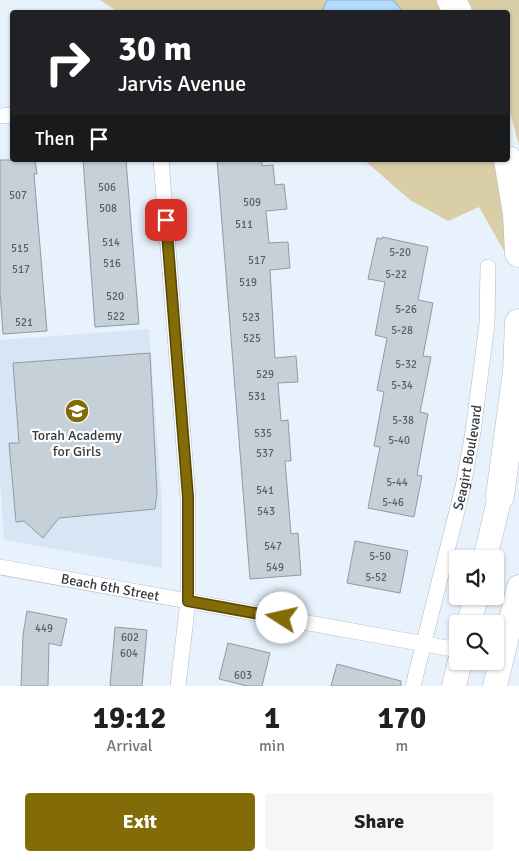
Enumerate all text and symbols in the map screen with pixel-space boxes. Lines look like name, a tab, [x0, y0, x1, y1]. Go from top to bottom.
text: 30 m	[118, 27, 192, 70]
icon: right	[35, 30, 100, 95]
text: Jarvis Avenue	[118, 70, 246, 97]
icon: arrive	[85, 125, 113, 153]
text: Then	[35, 127, 75, 151]
house number: 506	[98, 181, 116, 194]
house number: 507	[9, 189, 27, 202]
house number: 509	[243, 196, 261, 209]
pin	[145, 199, 187, 241]
house number: 508	[99, 202, 117, 215]
icon: arrive	[152, 206, 180, 234]
house number: 511	[235, 218, 253, 231]
house number: 514	[102, 236, 120, 249]
house number: 515	[11, 242, 29, 255]
house number: 5-20	[389, 246, 411, 259]
house number: 517	[248, 254, 266, 267]
house number: 516	[103, 257, 121, 270]
house number: 517	[12, 263, 30, 276]
house number: 5-22	[385, 268, 407, 281]
house number: 519	[239, 276, 257, 289]
house number: 520	[106, 290, 124, 303]
house number: 5-26	[395, 303, 417, 316]
house number: 522	[107, 310, 125, 323]
house number: 523	[242, 311, 260, 324]
house number: 521	[15, 316, 33, 329]
house number: 5-28	[391, 324, 413, 337]
house number: 525	[243, 332, 261, 345]
house number: 5-32	[395, 358, 417, 371]
house number: 529	[256, 368, 274, 381]
house number: 5-34	[391, 379, 413, 392]
house number: 531	[248, 390, 266, 403]
school or university icon: Torah Academy for Girls	[64, 398, 90, 424]
street label: Seagirt Boulevard	[450, 404, 485, 512]
house number: 5-38	[392, 414, 414, 427]
place label: Torah Academy for Girls	[32, 427, 122, 460]
house number: 535	[254, 427, 272, 440]
house number: 5-40	[388, 434, 410, 447]
house number: 537	[256, 447, 274, 460]
house number: 5-44	[386, 476, 408, 489]
house number: 541	[256, 484, 274, 497]
house number: 5-46	[382, 496, 404, 509]
house number: 543	[257, 505, 275, 518]
house number: 547	[264, 540, 282, 553]
house number: 5-50	[369, 550, 391, 563]
map controls	[449, 550, 504, 670]
button: sound	[449, 550, 504, 605]
house number: 549	[266, 561, 284, 574]
street label: Beach 6th Street	[60, 570, 161, 605]
house number: 5-52	[365, 571, 387, 584]
position arrow	[255, 591, 307, 643]
button: search	[449, 615, 504, 670]
house number: 449	[35, 622, 53, 635]
house number: 602	[121, 631, 139, 644]
house number: 604	[120, 647, 138, 660]
house number: 603	[234, 669, 252, 682]
text: 19:12	[93, 700, 166, 737]
text: 1	[264, 700, 280, 737]
text: 170	[378, 700, 426, 737]
text: Arrival	[106, 736, 153, 756]
text: min	[259, 736, 285, 756]
text: m	[396, 736, 408, 756]
button: Exit	[25, 793, 255, 851]
button: Share	[265, 793, 494, 851]

